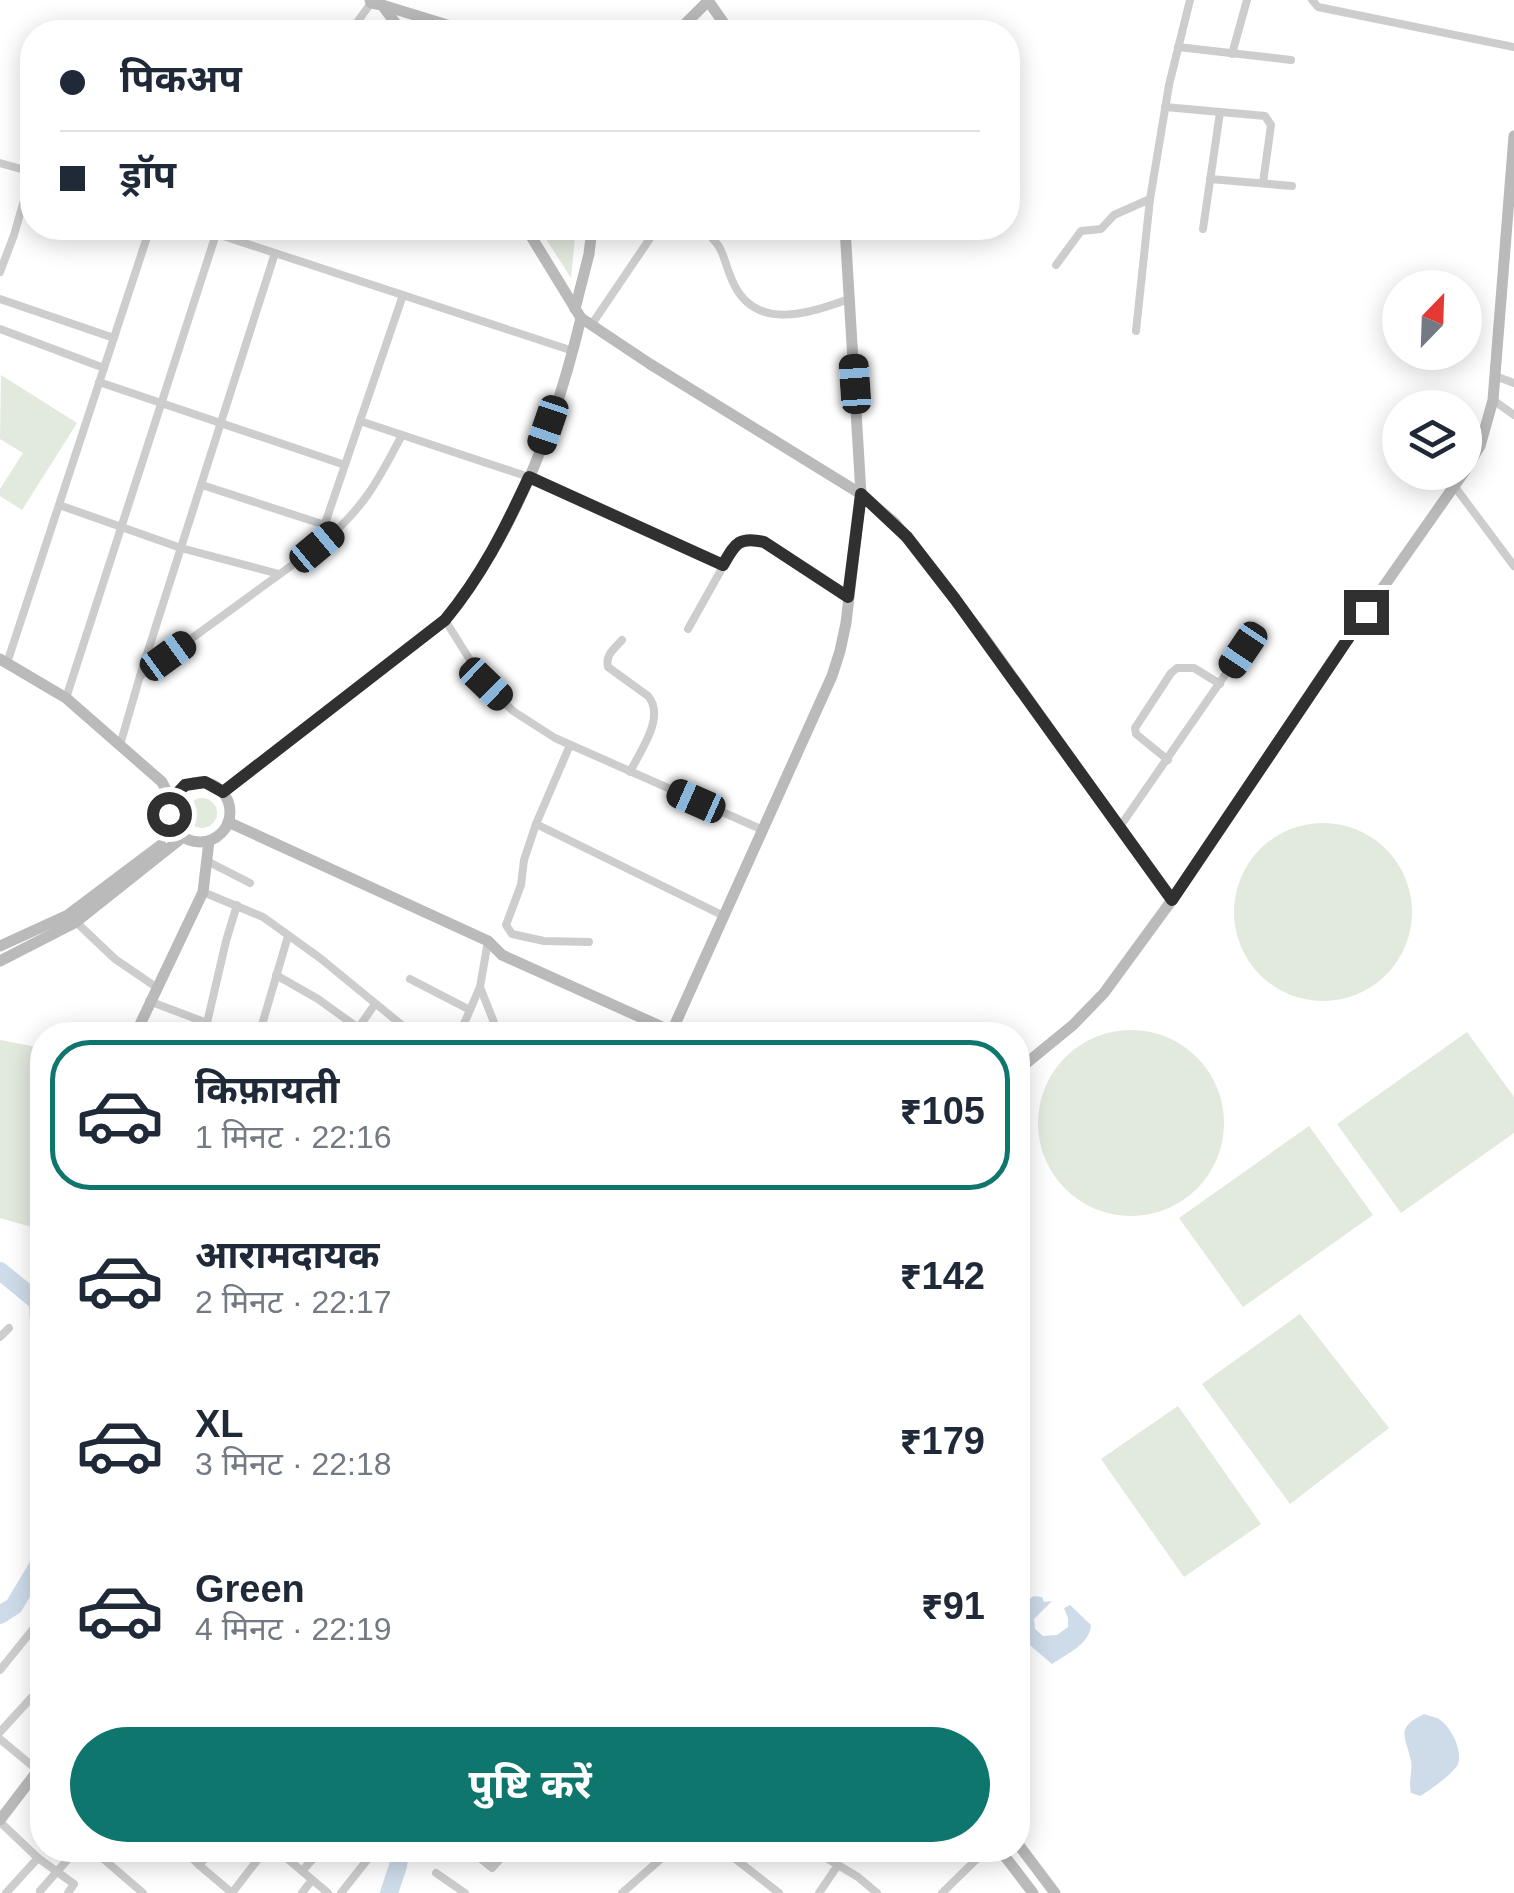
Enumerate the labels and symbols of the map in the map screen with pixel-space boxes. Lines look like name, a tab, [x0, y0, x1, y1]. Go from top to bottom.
north arrow	[1382, 270, 1482, 370]
car	[838, 353, 872, 415]
car	[524, 392, 572, 458]
car	[284, 516, 350, 578]
route end	[1344, 590, 1389, 635]
car	[1214, 617, 1272, 683]
car	[135, 626, 201, 686]
car	[454, 652, 518, 716]
car	[662, 775, 730, 827]
route start	[147, 792, 192, 837]

